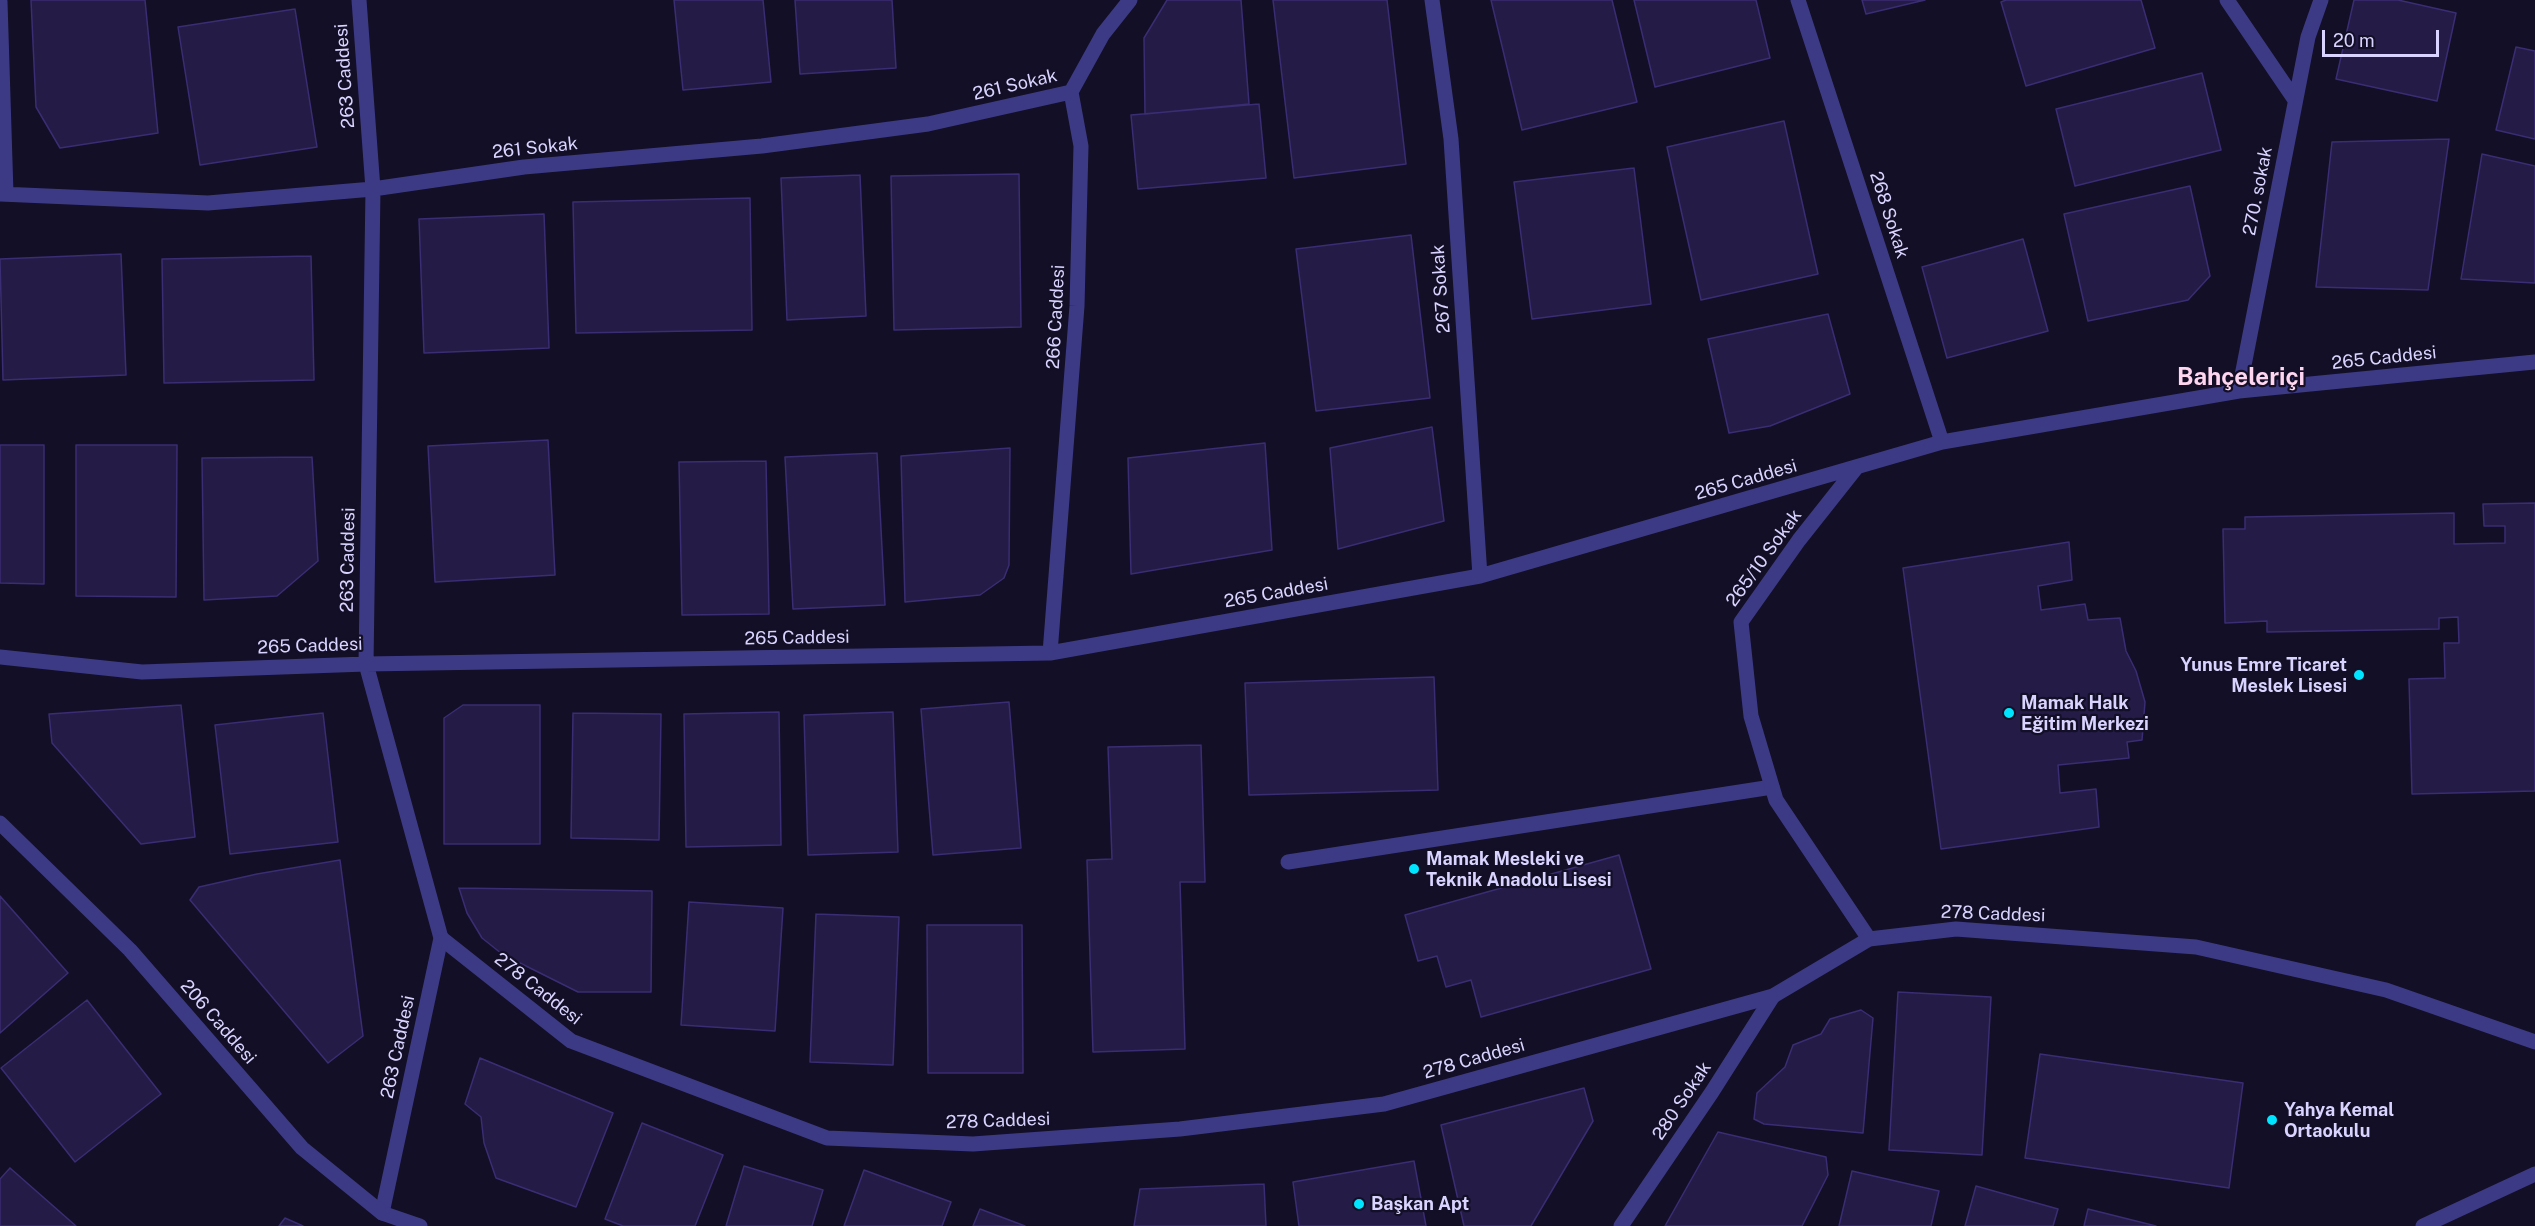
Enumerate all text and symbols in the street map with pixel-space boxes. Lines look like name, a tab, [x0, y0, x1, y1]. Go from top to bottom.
scale bar	[2325, 18, 2442, 56]
street label: 263 Caddesi	[331, 23, 359, 129]
text: 20 m	[2333, 30, 2375, 51]
street label: 261 Sokak	[971, 65, 1059, 105]
street label: 261 Sokak	[491, 133, 579, 163]
street label: 270. sokak	[2239, 145, 2277, 237]
street label: 268 Sokak	[1865, 169, 1913, 261]
street label: 267 Sokak	[1427, 244, 1455, 334]
street label: 266 Caddesi	[1042, 264, 1070, 370]
street label: 265 Caddesi	[2331, 342, 2437, 374]
district label: Bahçeleriçi	[2177, 364, 2305, 392]
street label: 265 Caddesi	[1692, 455, 1800, 505]
street label: 265/10 Sokak	[1722, 505, 1806, 611]
street label: 263 Caddesi	[336, 507, 360, 613]
street label: 265 Caddesi	[1222, 573, 1330, 613]
street label: 265 Caddesi	[744, 626, 850, 650]
street label: 265 Caddesi	[257, 633, 363, 659]
place label: Yunus Emre Ticaret Meslek Lisesi	[2180, 654, 2347, 696]
marker: Yunus Emre Ticaret Meslek Lisesi	[2352, 668, 2366, 682]
place label: Mamak Halk Eğitim Merkezi	[2021, 692, 2149, 734]
marker: Mamak Halk Eğitim Merkezi	[2002, 706, 2016, 720]
place label: Mamak Mesleki ve Teknik Anadolu Lisesi	[1426, 848, 1612, 890]
marker: Mamak Mesleki ve Teknik Anadolu Lisesi	[1407, 862, 1421, 876]
street label: 278 Caddesi	[1940, 901, 2046, 927]
street label: 278 Caddesi	[490, 948, 586, 1030]
street label: 206 Caddesi	[176, 975, 260, 1069]
street label: 263 Caddesi	[377, 993, 419, 1101]
street label: 278 Caddesi	[1421, 1034, 1527, 1084]
street label: 280 Sokak	[1648, 1058, 1716, 1144]
place label: Yahya Kemal Ortaokulu	[2284, 1099, 2394, 1142]
street label: 278 Caddesi	[945, 1108, 1051, 1134]
marker: Yahya Kemal Ortaokulu	[2265, 1113, 2279, 1127]
place label: Başkan Apt	[1371, 1193, 1469, 1215]
marker: Başkan Apt	[1352, 1197, 1366, 1211]

